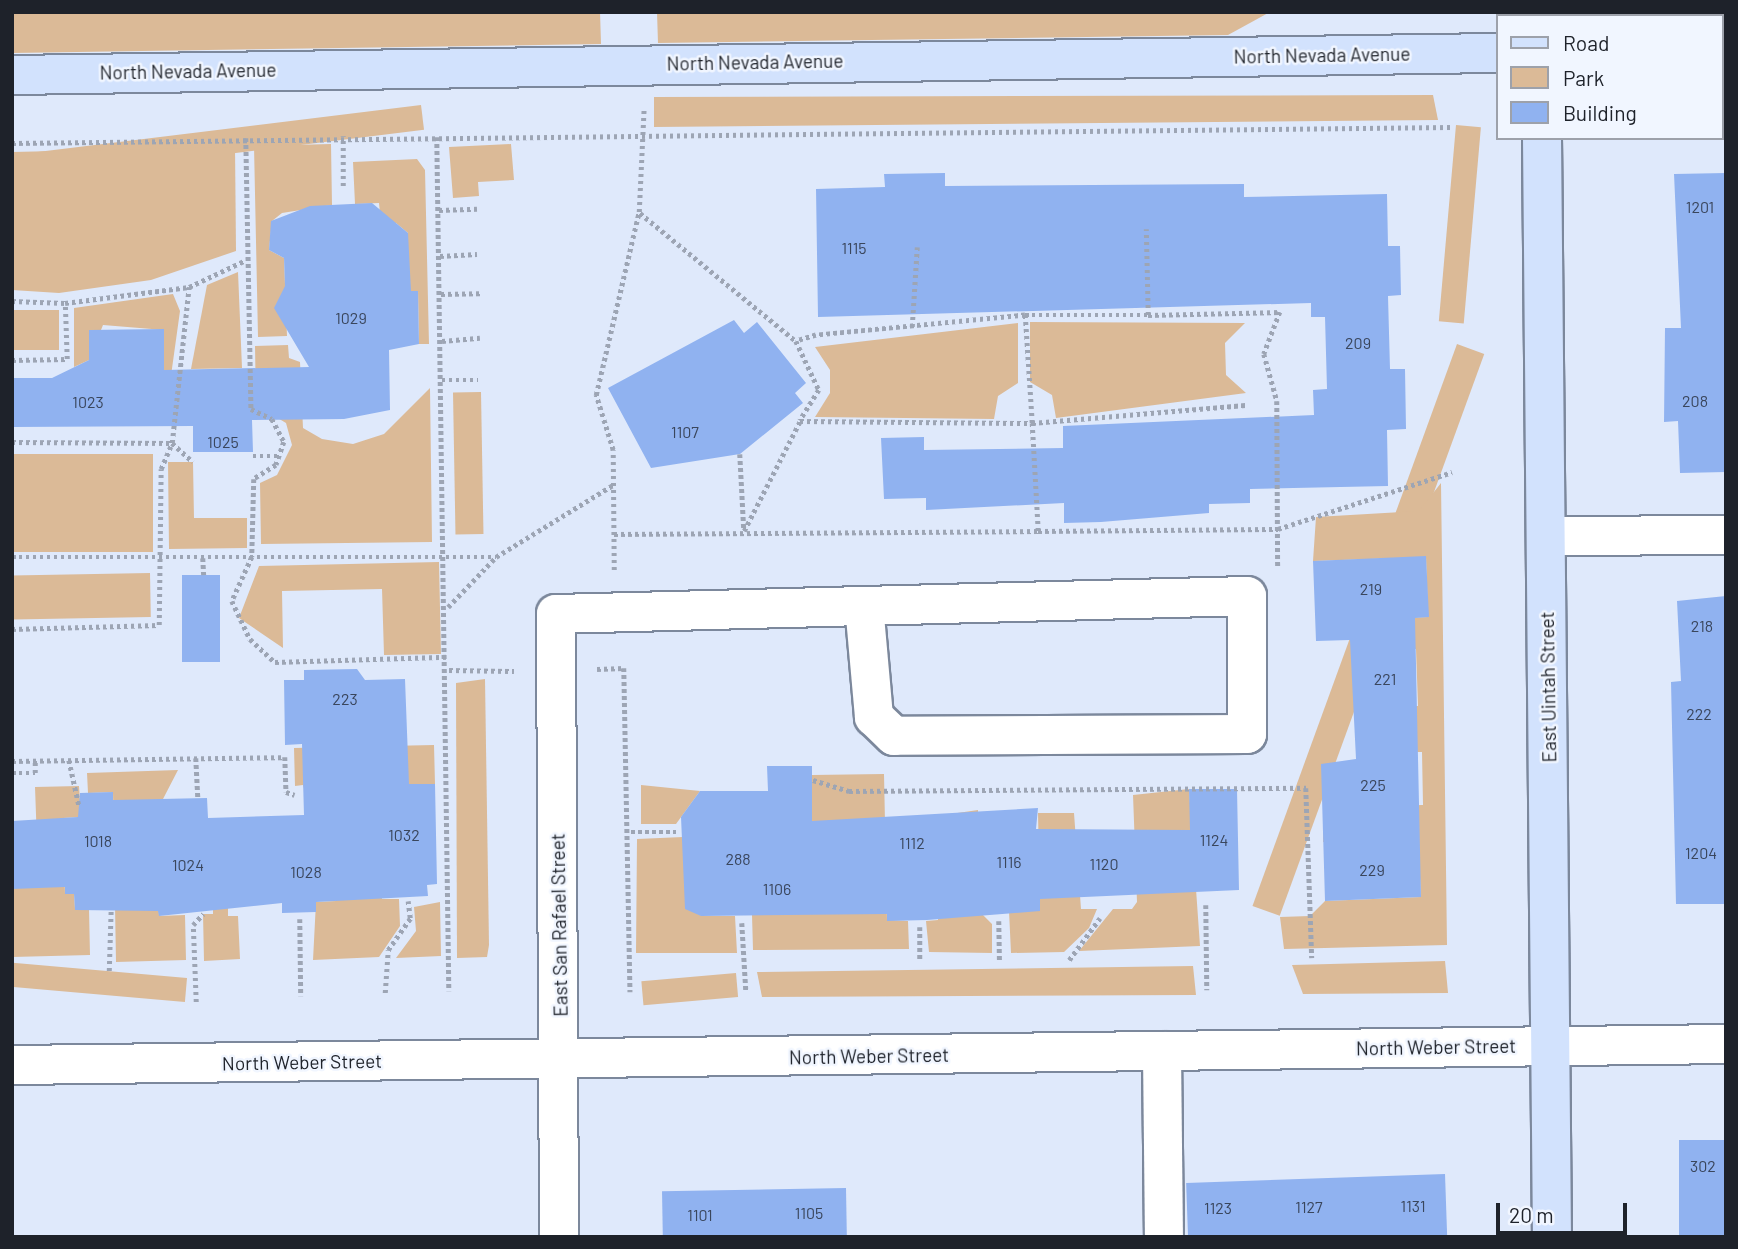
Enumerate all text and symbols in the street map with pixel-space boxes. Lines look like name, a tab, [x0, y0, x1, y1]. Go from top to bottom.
legend	[1496, 14, 1724, 140]
text: Road	[1563, 30, 1609, 55]
street label: North Nevada Avenue	[1233, 42, 1411, 68]
street label: North Nevada Avenue	[666, 49, 844, 75]
street label: North Nevada Avenue	[99, 58, 277, 84]
text: Park	[1563, 65, 1604, 90]
text: Building	[1563, 100, 1637, 125]
house number: 1201	[1686, 197, 1714, 217]
house number: 1115	[841, 238, 867, 258]
house number: 1029	[335, 308, 367, 328]
house number: 209	[1345, 333, 1371, 353]
house number: 208	[1682, 391, 1708, 411]
house number: 1023	[72, 392, 104, 412]
house number: 1107	[671, 422, 699, 442]
house number: 1025	[207, 432, 239, 452]
house number: 219	[1360, 579, 1382, 599]
street label: East Uintah Street	[1535, 611, 1561, 763]
house number: 218	[1691, 616, 1713, 636]
house number: 221	[1374, 669, 1396, 689]
house number: 223	[332, 689, 358, 709]
house number: 222	[1686, 704, 1712, 724]
house number: 225	[1360, 775, 1386, 795]
house number: 1032	[388, 825, 420, 845]
house number: 1124	[1200, 830, 1228, 850]
house number: 1018	[84, 831, 112, 851]
street label: East San Rafael Street	[546, 833, 572, 1017]
house number: 1112	[899, 833, 925, 853]
house number: 1204	[1685, 843, 1717, 863]
house number: 288	[725, 849, 751, 869]
house number: 1116	[996, 852, 1022, 872]
house number: 1120	[1090, 854, 1118, 874]
house number: 1024	[172, 855, 204, 875]
house number: 229	[1359, 860, 1385, 880]
house number: 1028	[290, 862, 322, 882]
house number: 1106	[763, 879, 791, 899]
street label: North Weber Street	[1356, 1034, 1516, 1060]
street label: North Weber Street	[789, 1043, 949, 1069]
street label: North Weber Street	[222, 1049, 382, 1075]
house number: 302	[1690, 1156, 1716, 1176]
scale bar	[1500, 1190, 1631, 1234]
house number: 1131	[1401, 1196, 1425, 1216]
house number: 1127	[1295, 1197, 1323, 1217]
house number: 1123	[1204, 1198, 1232, 1218]
text: 20 m	[1509, 1202, 1554, 1227]
house number: 1105	[795, 1203, 823, 1223]
house number: 1101	[687, 1205, 713, 1225]

